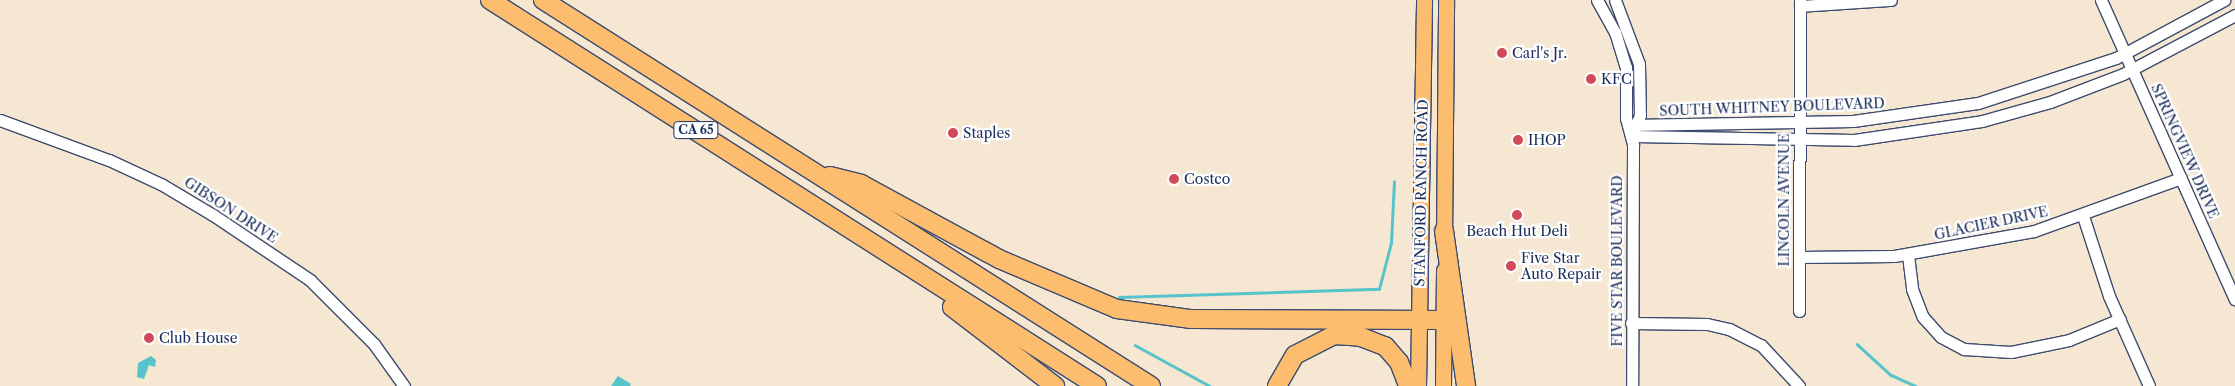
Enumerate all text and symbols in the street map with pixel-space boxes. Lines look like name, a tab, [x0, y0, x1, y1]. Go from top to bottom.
place label: Carl's Jr.	[1512, 45, 1567, 61]
marker: Carl's Jr.	[1496, 47, 1508, 59]
place label: KFC	[1601, 71, 1632, 87]
marker: KFC	[1585, 73, 1597, 85]
street label: SPRINGVIEW DRIVE	[2148, 81, 2222, 221]
street label: SOUTH WHITNEY BOULEVARD	[1658, 95, 1886, 119]
street label: STANFORD RANCH ROAD	[1411, 99, 1431, 287]
road number: CA 65	[672, 120, 720, 140]
place label: Staples	[963, 125, 1010, 141]
marker: Staples	[947, 127, 959, 139]
place label: IHOP	[1528, 132, 1566, 148]
street label: LINCOLN AVENUE	[1776, 133, 1792, 267]
marker: IHOP	[1512, 134, 1524, 146]
place label: Costco	[1184, 171, 1230, 187]
marker: Costco	[1168, 173, 1180, 185]
street label: GIBSON DRIVE	[181, 174, 281, 246]
street label: FIVE STAR BOULEVARD	[1609, 175, 1625, 347]
street label: GLACIER DRIVE	[1932, 203, 2050, 243]
marker: Beach Hut Deli	[1511, 209, 1523, 221]
place label: Beach Hut Deli	[1466, 223, 1568, 239]
place label: Five Star Auto Repair	[1521, 250, 1601, 282]
marker: Five Star Auto Repair	[1505, 260, 1517, 272]
place label: Club House	[159, 330, 238, 346]
marker: Club House	[143, 332, 155, 344]

